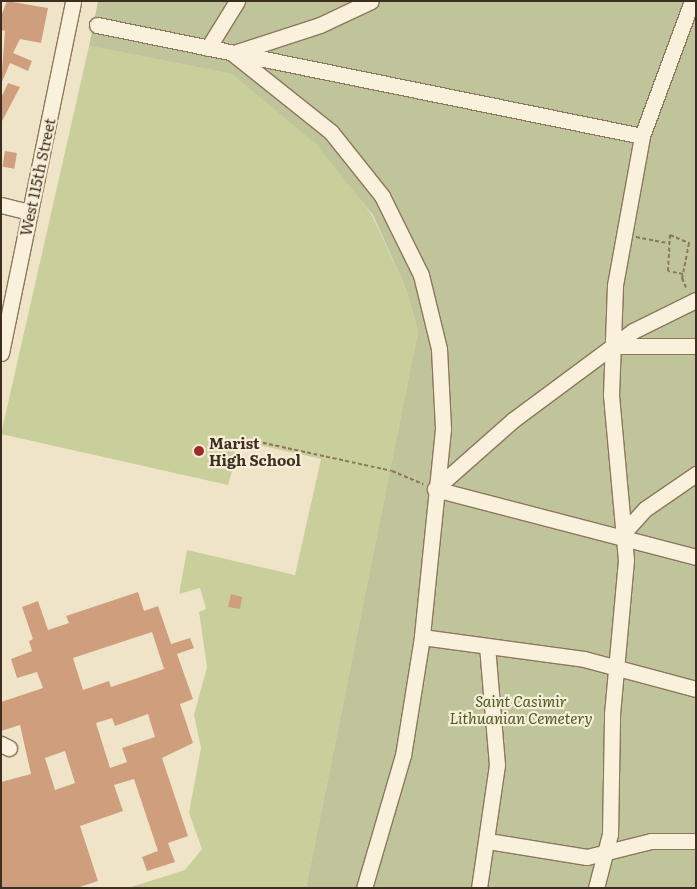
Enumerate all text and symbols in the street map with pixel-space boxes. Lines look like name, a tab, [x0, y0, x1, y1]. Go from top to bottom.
street label: West 115th Street	[16, 116, 58, 238]
place label: Marist High School	[209, 433, 301, 468]
marker: Marist High School	[193, 445, 205, 457]
park label: Saint Casimir Lithuanian Cemetery	[449, 691, 593, 726]

